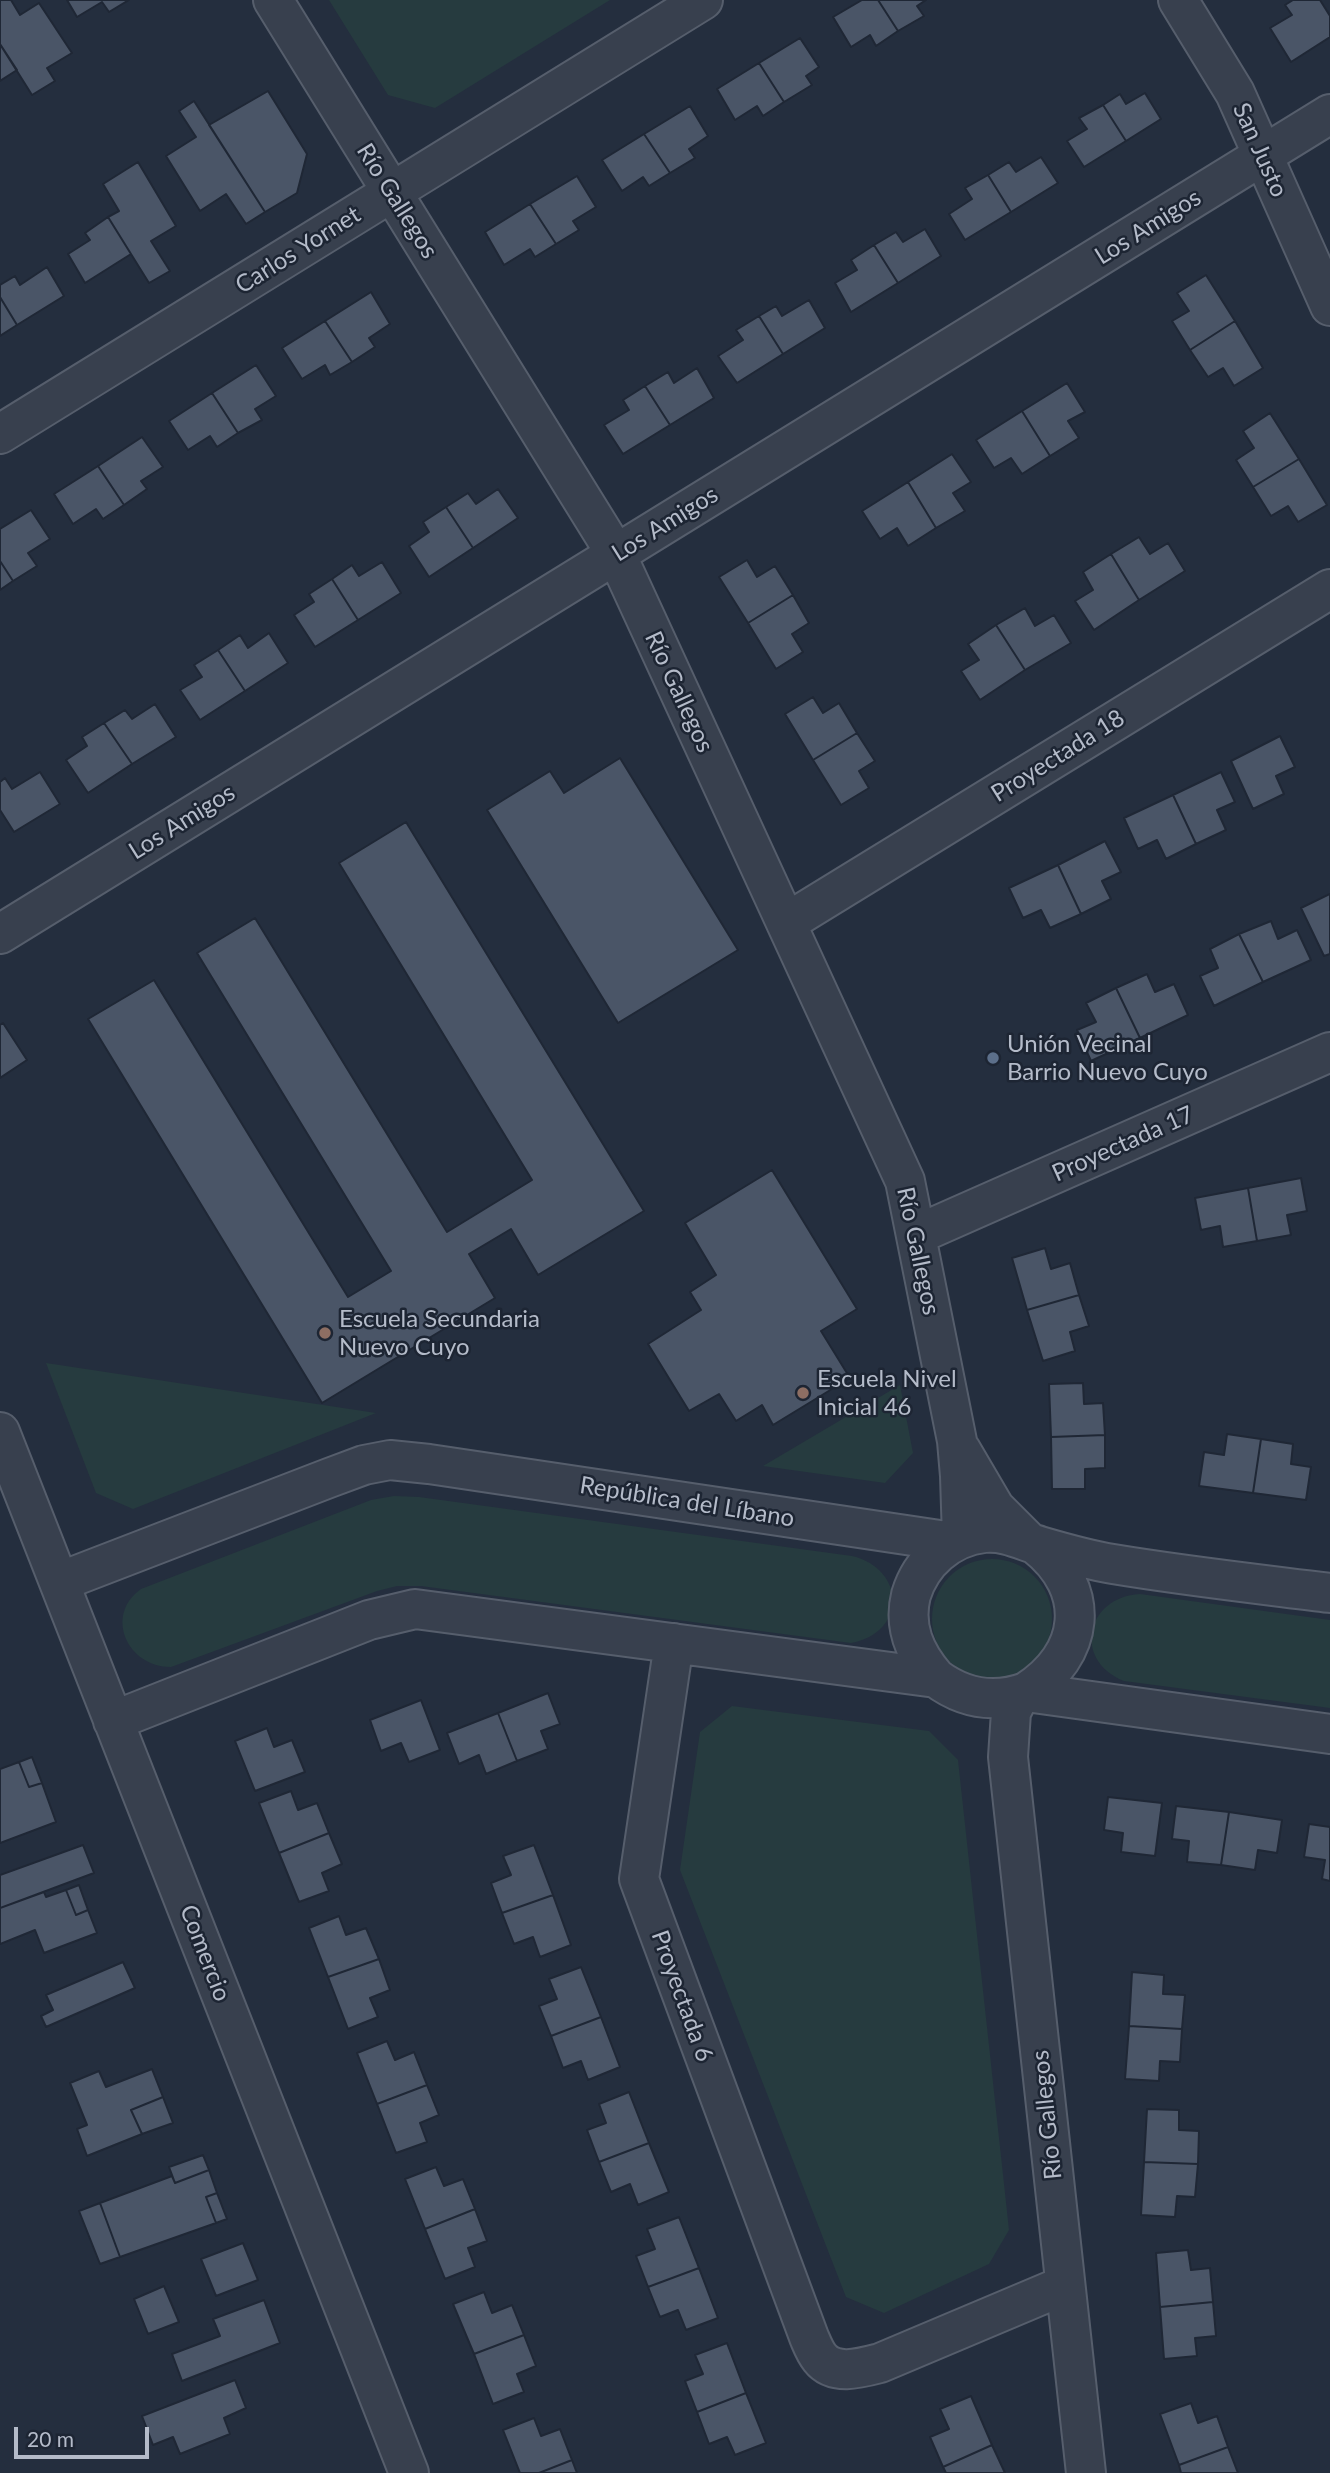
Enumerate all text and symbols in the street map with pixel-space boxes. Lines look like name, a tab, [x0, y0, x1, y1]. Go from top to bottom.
street label: San Justo	[1226, 98, 1294, 202]
street label: Río Gallegos	[350, 138, 444, 264]
street label: Los Amigos	[1090, 183, 1206, 271]
street label: Carlos Yornet	[230, 200, 366, 300]
street label: Los Amigos	[607, 480, 723, 568]
street label: Río Gallegos	[638, 627, 720, 757]
street label: Proyectada 18	[986, 704, 1130, 808]
street label: Los Amigos	[124, 778, 240, 866]
place label: Unión Vecinal Barrio Nuevo Cuyo	[1007, 1030, 1208, 1086]
marker: Unión Vecinal Barrio Nuevo Cuyo	[985, 1050, 1001, 1066]
street label: Proyectada 17	[1048, 1100, 1198, 1188]
street label: Río Gallegos	[890, 1184, 946, 1318]
place label: Escuela Secundaria Nuevo Cuyo	[339, 1305, 540, 1361]
marker: Escuela Secundaria Nuevo Cuyo	[317, 1325, 333, 1341]
place label: Escuela Nivel Inicial 46	[817, 1365, 957, 1421]
marker: Escuela Nivel Inicial 46	[795, 1385, 811, 1401]
street label: República del Líbano	[578, 1471, 796, 1533]
street label: Comercio	[173, 1901, 237, 2005]
street label: Proyectada 6	[645, 1926, 719, 2066]
street label: Río Gallegos	[1026, 2049, 1068, 2181]
scale bar	[18, 2414, 152, 2458]
text: 20 m	[27, 2426, 74, 2451]

